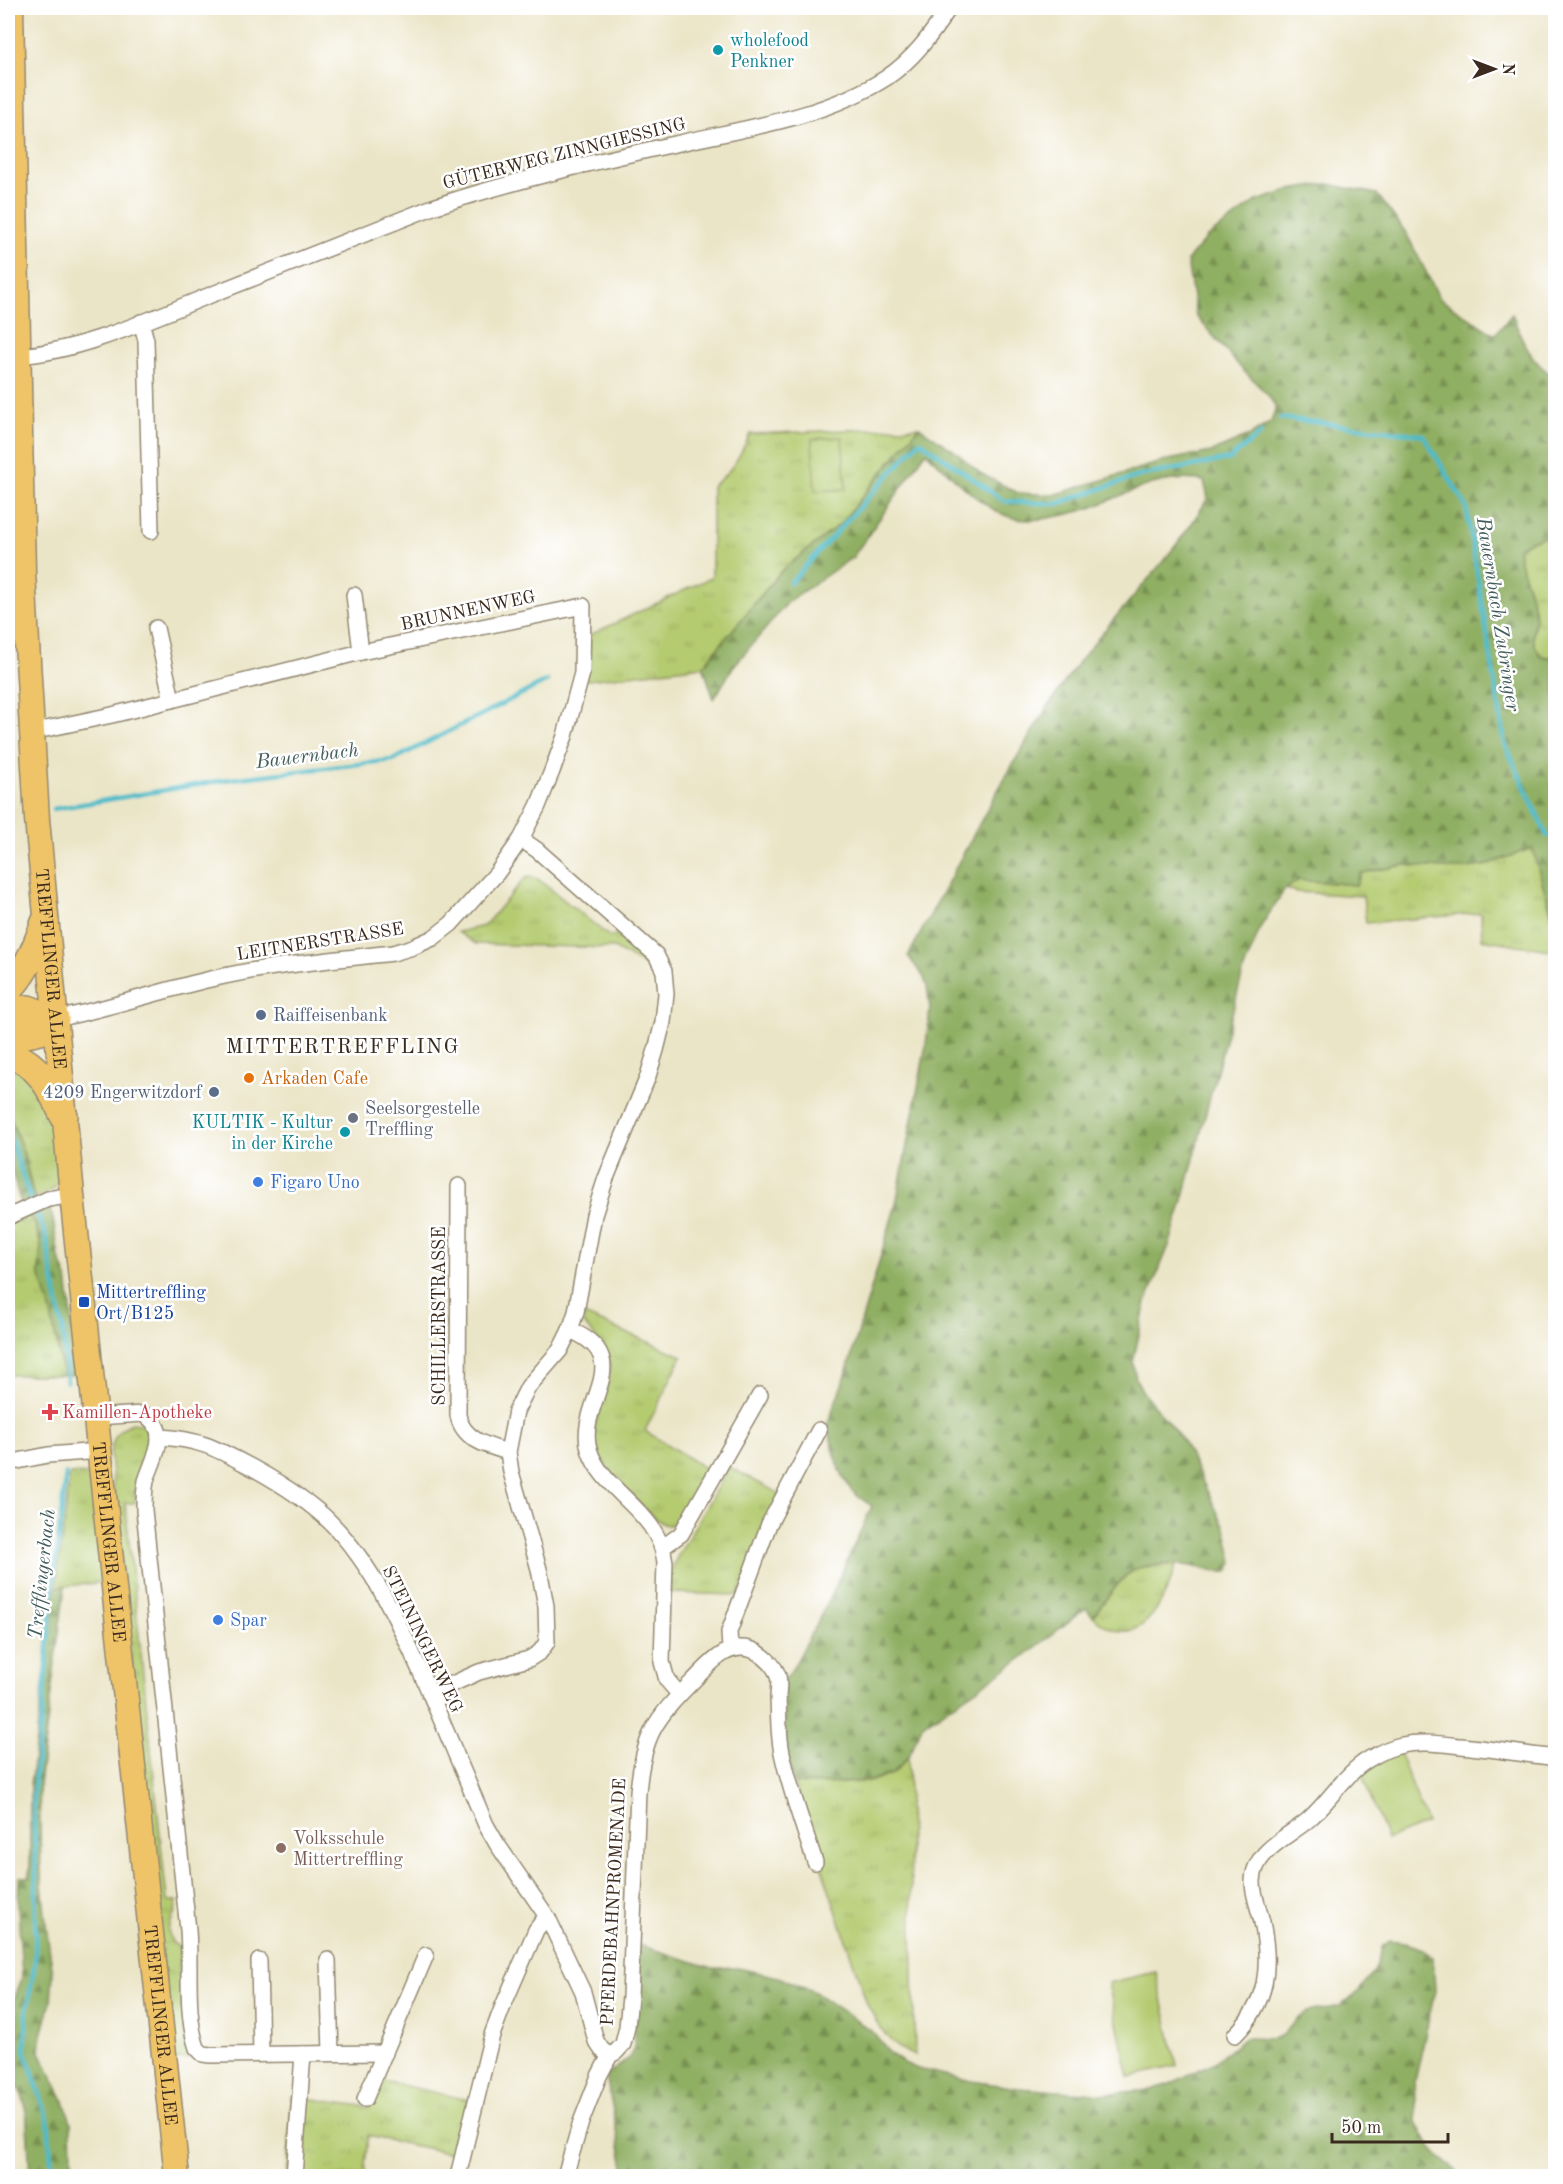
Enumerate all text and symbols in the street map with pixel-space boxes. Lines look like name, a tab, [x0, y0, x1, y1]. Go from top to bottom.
place label: wholefood Penkner	[730, 32, 809, 71]
north arrow	[1464, 39, 1524, 99]
marker: wholefood Penkner	[711, 43, 725, 57]
text: N	[1499, 63, 1515, 76]
street label: GÜTERWEG ZINNGIESSING	[440, 111, 688, 193]
water label: Bauernbach Zubringer	[1472, 515, 1522, 713]
street label: BRUNNENWEG	[399, 588, 537, 634]
water label: Bauernbach	[254, 741, 360, 773]
street label: TREFFLINGER ALLEE	[32, 868, 68, 1070]
street label: LEITNERSTRASSE	[235, 920, 405, 964]
place label: Raiffeisenbank	[273, 1007, 388, 1025]
marker: Raiffeisenbank	[254, 1008, 268, 1022]
district label: MITTERTREFFLING	[226, 1037, 460, 1058]
place label: Arkaden Cafe	[261, 1070, 368, 1088]
marker: Arkaden Cafe	[242, 1071, 256, 1085]
place label: 4209 Engerwitzdorf	[43, 1084, 203, 1102]
marker: 4209 Engerwitzdorf	[207, 1085, 221, 1099]
place label: Seelsorgestelle Treffling	[365, 1100, 480, 1139]
marker: Seelsorgestelle Treffling	[346, 1111, 360, 1125]
place label: KULTIK - Kultur in der Kirche	[192, 1114, 334, 1153]
marker: KULTIK - Kultur in der Kirche	[338, 1125, 352, 1139]
place label: Figaro Uno	[270, 1174, 360, 1192]
marker: Figaro Uno	[251, 1175, 265, 1189]
street label: SCHILLERSTRASSE	[431, 1226, 449, 1406]
place label: Mittertreffling Ort/B125	[96, 1284, 206, 1323]
marker: Mittertreffling Ort/B125	[77, 1295, 91, 1309]
place label: Kamillen-Apotheke	[62, 1404, 212, 1422]
marker: Kamillen-Apotheke	[43, 1405, 57, 1419]
street label: TREFFLINGER ALLEE	[88, 1441, 128, 1643]
water label: Trefflingerbach	[26, 1508, 60, 1641]
street label: STEININGERWEG	[379, 1563, 466, 1716]
place label: Spar	[230, 1612, 267, 1630]
marker: Spar	[211, 1613, 225, 1627]
street label: PFERDEBAHNPROMENADE	[599, 1778, 629, 2027]
place label: Volksschule Mittertreffling	[293, 1830, 403, 1869]
marker: Volksschule Mittertreffling	[274, 1841, 288, 1855]
street label: TREFFLINGER ALLEE	[140, 1924, 180, 2126]
scale bar	[1332, 2106, 1448, 2144]
text: 50 m	[1341, 2119, 1381, 2137]

